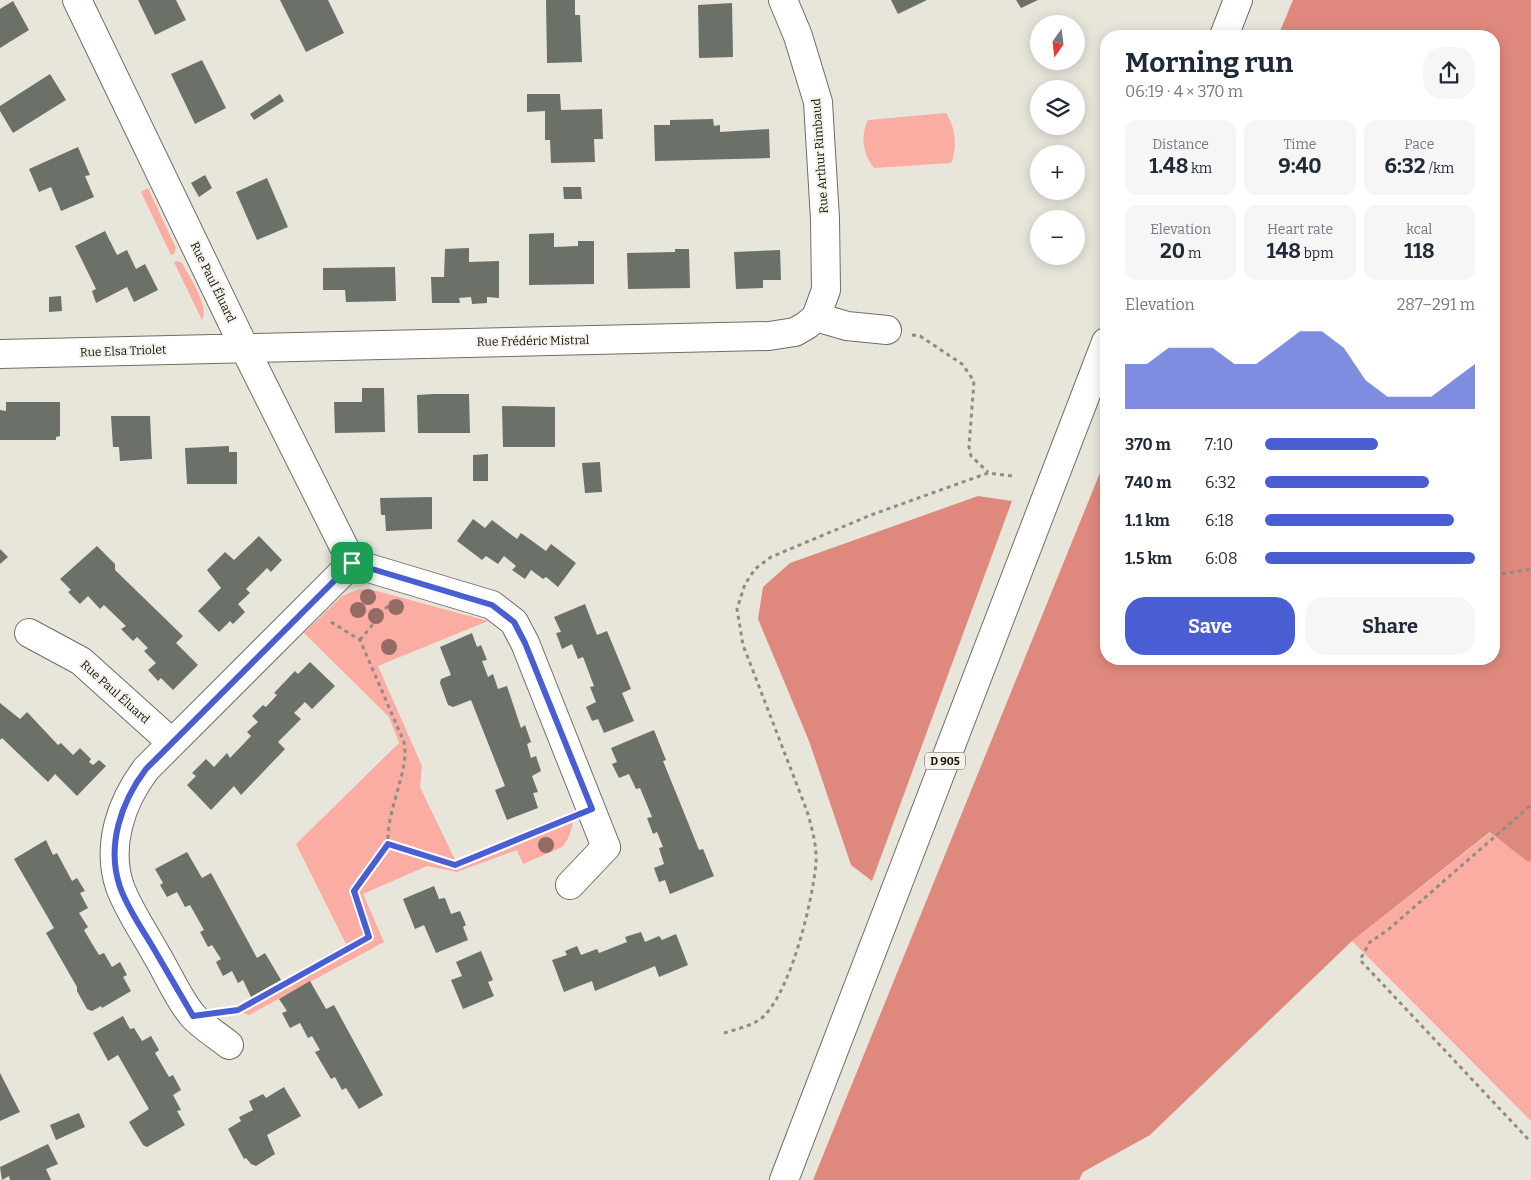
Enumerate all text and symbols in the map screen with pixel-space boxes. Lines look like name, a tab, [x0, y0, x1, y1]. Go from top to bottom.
north arrow	[1030, 15, 1085, 70]
map controls	[1030, 15, 1085, 265]
text: Morning run	[1125, 46, 1293, 79]
button: share	[1423, 47, 1475, 99]
button: layers	[1030, 80, 1085, 135]
text: 06:19 · 4 × 370 m	[1125, 82, 1243, 101]
street label: Rue Arthur Rimbaud	[809, 98, 831, 214]
text: Distance	[1152, 136, 1209, 153]
text: Time	[1283, 136, 1317, 153]
text: Pace	[1404, 136, 1434, 153]
button: +	[1030, 145, 1085, 200]
text: 1.48	[1149, 153, 1188, 179]
text: 9:40	[1278, 153, 1322, 179]
text: 6:32	[1384, 153, 1426, 179]
text: km	[1188, 160, 1212, 177]
text: /km	[1426, 160, 1454, 177]
button: −	[1030, 210, 1085, 265]
text: Elevation	[1150, 221, 1211, 238]
text: Heart rate	[1267, 221, 1333, 238]
text: kcal	[1406, 221, 1432, 238]
text: 20	[1160, 238, 1185, 264]
text: 148	[1266, 238, 1301, 264]
text: 118	[1404, 238, 1435, 264]
street label: Rue Paul Éluard	[187, 239, 239, 325]
text: m	[1185, 245, 1201, 262]
text: bpm	[1301, 245, 1334, 262]
text: Elevation	[1125, 295, 1195, 314]
text: 287–291 m	[1397, 295, 1475, 314]
street label: Rue Frédéric Mistral	[477, 333, 590, 349]
street label: Rue Elsa Triolet	[80, 342, 167, 360]
text: 370 m	[1125, 435, 1171, 454]
text: 7:10	[1205, 435, 1233, 454]
text: 740 m	[1125, 473, 1171, 492]
text: 6:32	[1205, 473, 1236, 492]
text: 1.1 km	[1125, 511, 1170, 530]
text: 6:18	[1205, 511, 1234, 530]
pin	[331, 542, 373, 584]
icon: arrive	[338, 549, 366, 577]
text: 1.5 km	[1125, 549, 1172, 568]
text: 6:08	[1205, 549, 1238, 568]
button: Save	[1125, 597, 1295, 655]
button: Share	[1305, 597, 1475, 655]
street label: Rue Paul Éluard	[78, 657, 153, 727]
road number: D 905	[925, 752, 965, 769]

